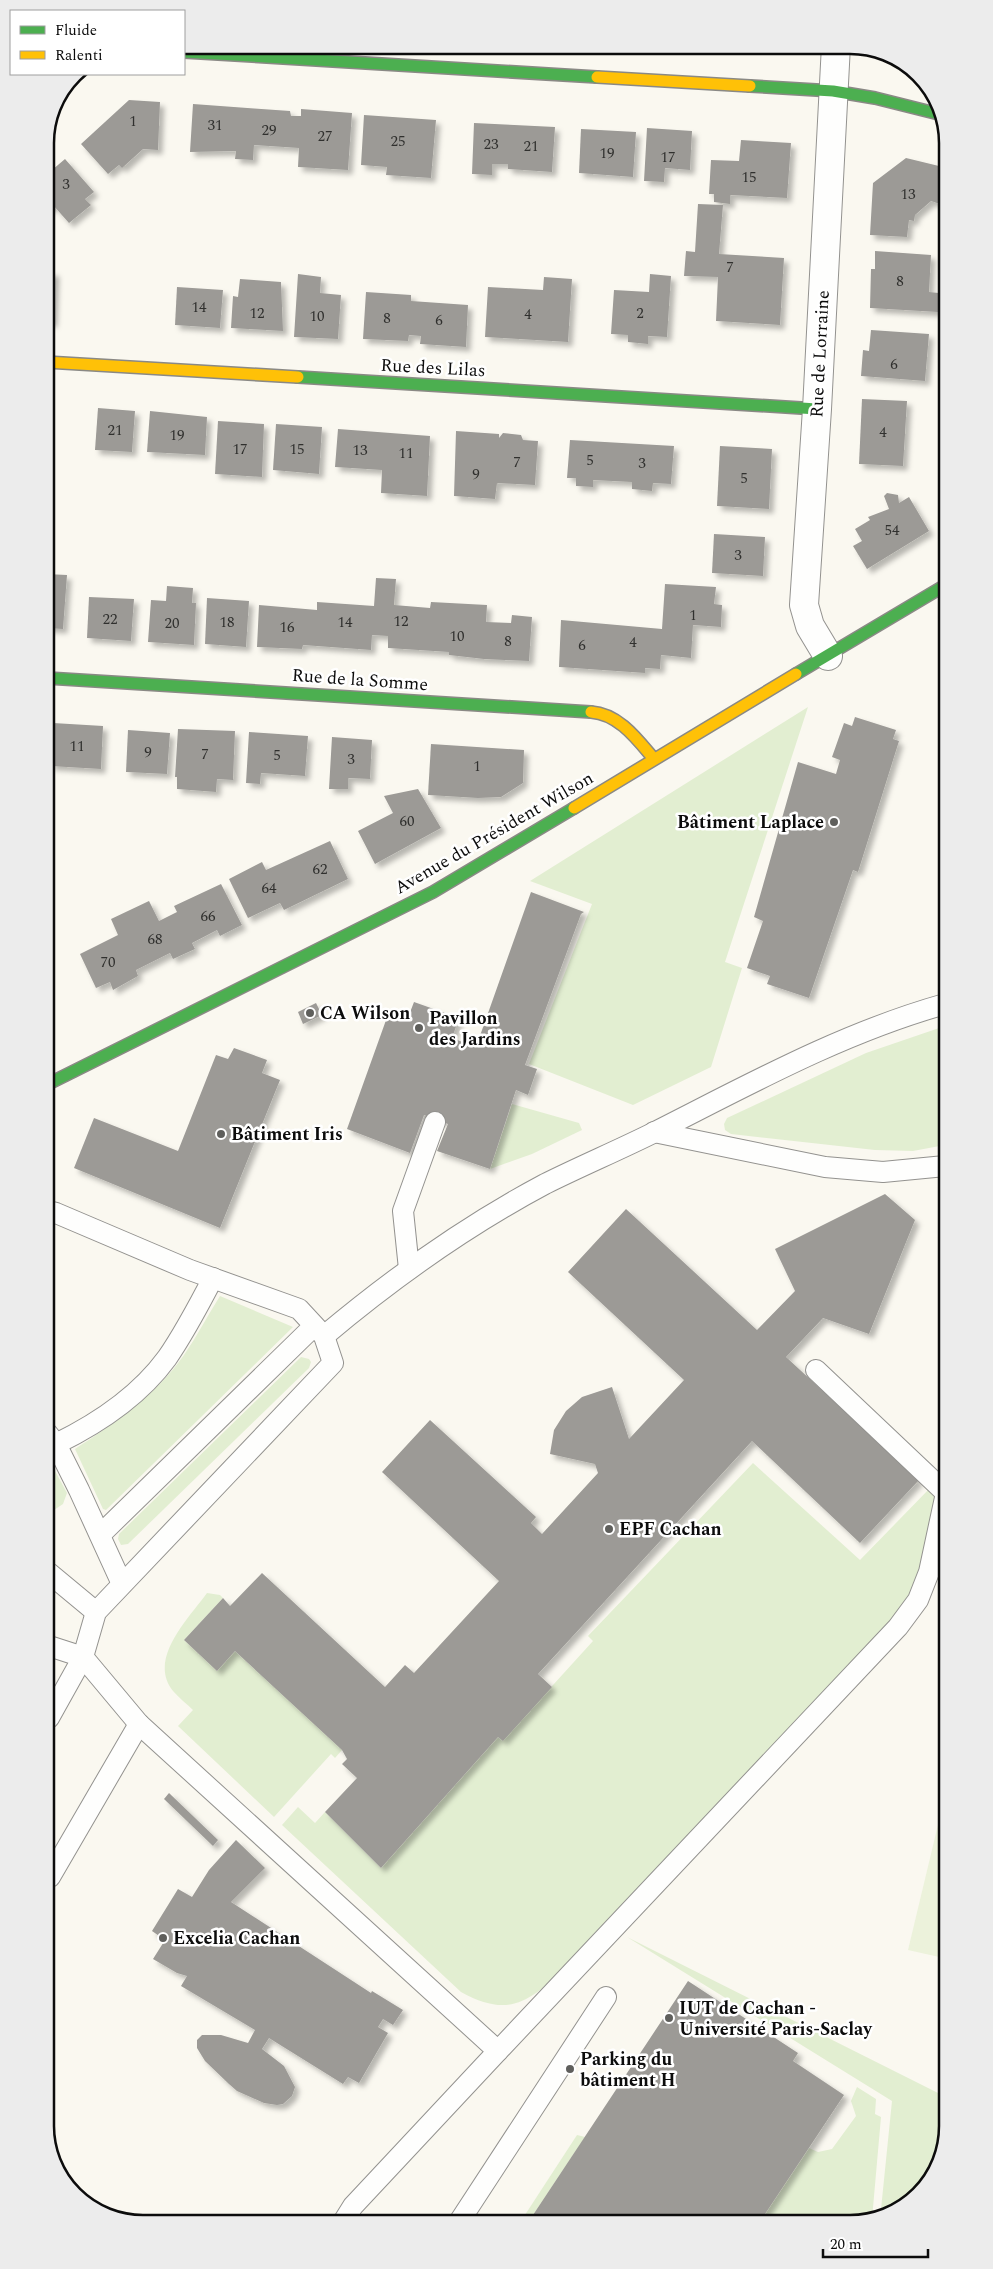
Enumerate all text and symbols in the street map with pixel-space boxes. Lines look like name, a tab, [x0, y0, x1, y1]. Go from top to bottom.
legend	[10, 10, 185, 75]
text: Fluide	[55, 19, 97, 42]
text: Ralenti	[55, 44, 103, 67]
house number: 1	[129, 110, 137, 133]
house number: 31	[207, 114, 223, 137]
house number: 29	[261, 119, 277, 142]
house number: 27	[317, 125, 333, 148]
house number: 25	[390, 130, 406, 153]
house number: 23	[483, 133, 499, 156]
house number: 21	[523, 135, 539, 158]
house number: 19	[599, 142, 615, 165]
house number: 17	[660, 146, 676, 169]
house number: 15	[741, 166, 757, 189]
house number: 3	[62, 173, 70, 196]
house number: 13	[900, 183, 916, 206]
house number: 7	[726, 256, 734, 279]
house number: 8	[896, 270, 904, 293]
street label: Rue de Lorraine	[803, 290, 837, 418]
house number: 14	[191, 296, 207, 319]
house number: 12	[249, 302, 265, 325]
house number: 2	[636, 302, 644, 325]
house number: 4	[524, 303, 532, 326]
house number: 10	[309, 305, 325, 328]
house number: 8	[383, 307, 391, 330]
house number: 6	[435, 309, 443, 332]
street label: Rue des Lilas	[380, 352, 486, 384]
house number: 6	[890, 353, 898, 376]
house number: 21	[107, 419, 123, 442]
house number: 4	[879, 421, 887, 444]
house number: 19	[169, 424, 185, 447]
house number: 17	[232, 438, 248, 461]
house number: 15	[289, 438, 305, 461]
house number: 13	[352, 439, 368, 462]
house number: 11	[398, 442, 414, 465]
house number: 5	[586, 449, 594, 472]
house number: 7	[513, 451, 521, 474]
house number: 3	[638, 452, 646, 475]
house number: 9	[472, 463, 480, 486]
house number: 5	[740, 467, 748, 490]
house number: 54	[884, 519, 900, 542]
house number: 3	[734, 544, 742, 567]
house number: 1	[689, 604, 697, 627]
house number: 22	[102, 608, 118, 631]
house number: 12	[393, 610, 409, 633]
house number: 18	[219, 611, 235, 634]
house number: 14	[337, 611, 353, 634]
house number: 20	[164, 612, 180, 635]
house number: 16	[279, 616, 295, 639]
house number: 10	[449, 625, 465, 648]
house number: 8	[504, 630, 512, 653]
house number: 4	[629, 631, 637, 654]
house number: 6	[578, 634, 586, 657]
street label: Rue de la Somme	[291, 662, 429, 698]
house number: 11	[69, 735, 85, 758]
house number: 9	[144, 741, 152, 764]
house number: 7	[201, 743, 209, 766]
house number: 5	[273, 744, 281, 767]
house number: 3	[347, 748, 355, 771]
house number: 1	[473, 755, 481, 778]
street label: Avenue du Président Wilson	[390, 765, 598, 901]
place label: Bâtiment Laplace	[677, 809, 824, 836]
house number: 60	[399, 810, 415, 833]
marker: Bâtiment Laplace	[828, 816, 840, 828]
house number: 62	[312, 858, 328, 881]
house number: 64	[261, 877, 277, 900]
house number: 66	[200, 905, 216, 928]
house number: 68	[147, 928, 163, 951]
house number: 70	[100, 951, 116, 974]
place label: CA Wilson	[320, 1000, 410, 1027]
place label: Pavillon des Jardins	[429, 1005, 521, 1053]
marker: CA Wilson	[304, 1007, 316, 1019]
marker: Pavillon des Jardins	[413, 1022, 425, 1034]
place label: Bâtiment Iris	[231, 1121, 343, 1148]
marker: Bâtiment Iris	[215, 1128, 227, 1140]
place label: EPF Cachan	[619, 1516, 722, 1543]
marker: EPF Cachan	[603, 1523, 615, 1535]
place label: Excelia Cachan	[173, 1925, 300, 1952]
marker: Excelia Cachan	[157, 1932, 169, 1944]
place label: IUT de Cachan - Université Paris-Saclay	[679, 1995, 873, 2043]
marker: IUT de Cachan - Université Paris-Saclay	[663, 2012, 675, 2024]
place label: Parking du bâtiment H	[580, 2046, 676, 2094]
marker: Parking du bâtiment H	[564, 2063, 576, 2075]
scale bar	[823, 2226, 928, 2258]
text: 20 m	[830, 2233, 862, 2256]

